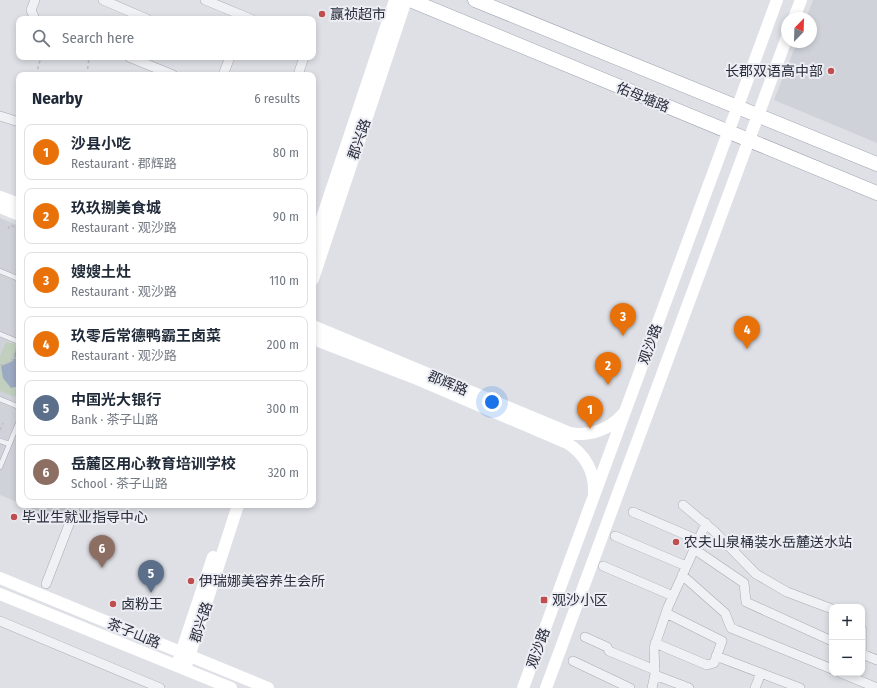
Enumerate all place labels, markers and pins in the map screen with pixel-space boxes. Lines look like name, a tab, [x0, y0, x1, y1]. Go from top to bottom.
place label: 赢祯超市	[330, 6, 386, 23]
marker: 赢祯超市	[317, 9, 327, 19]
place label: 长郡双语高中部	[725, 63, 823, 80]
marker: 长郡双语高中部	[826, 66, 836, 76]
pin: 3	[610, 303, 636, 336]
pin: 4	[734, 316, 760, 349]
pin: 2	[595, 352, 621, 385]
pin: 1	[577, 396, 603, 429]
place label: 毕业生就业指导中心	[22, 509, 148, 526]
marker: 毕业生就业指导中心	[9, 512, 19, 522]
place label: 农夫山泉桶装水岳麓送水站	[684, 534, 852, 551]
pin: 6	[89, 535, 115, 568]
marker: 农夫山泉桶装水岳麓送水站	[671, 537, 681, 547]
pin: 5	[138, 560, 164, 593]
place label: 伊瑞娜美容养生会所	[199, 573, 325, 590]
marker: 伊瑞娜美容养生会所	[186, 576, 196, 586]
place label: 观沙小区	[552, 592, 608, 609]
marker: 观沙小区	[539, 595, 549, 605]
place label: 卤粉王	[121, 596, 163, 613]
marker: 卤粉王	[108, 599, 118, 609]

